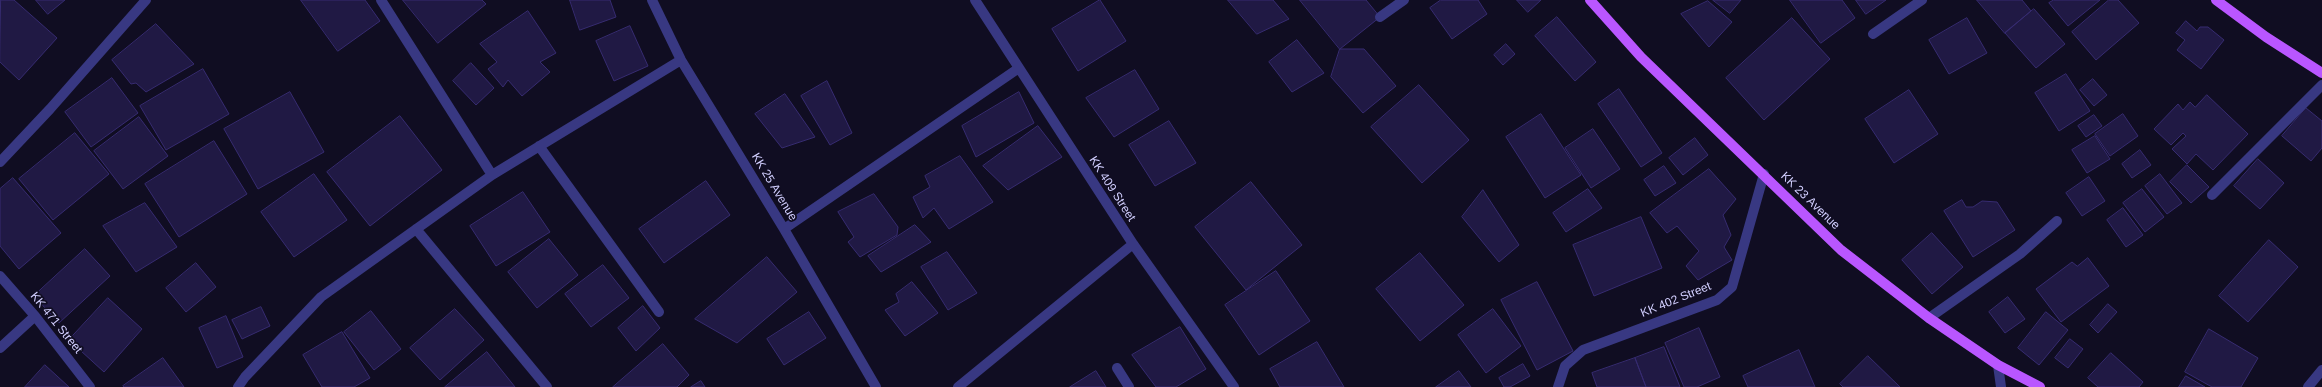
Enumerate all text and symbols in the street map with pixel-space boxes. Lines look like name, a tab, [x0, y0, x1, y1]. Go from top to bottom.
street label: KK 25 Avenue	[748, 151, 800, 223]
street label: KK 409 Street	[1086, 154, 1138, 224]
street label: KK 23 Avenue	[1777, 169, 1843, 233]
street label: KK 402 Street	[1639, 279, 1713, 321]
street label: KK 471 Street	[27, 289, 85, 357]

